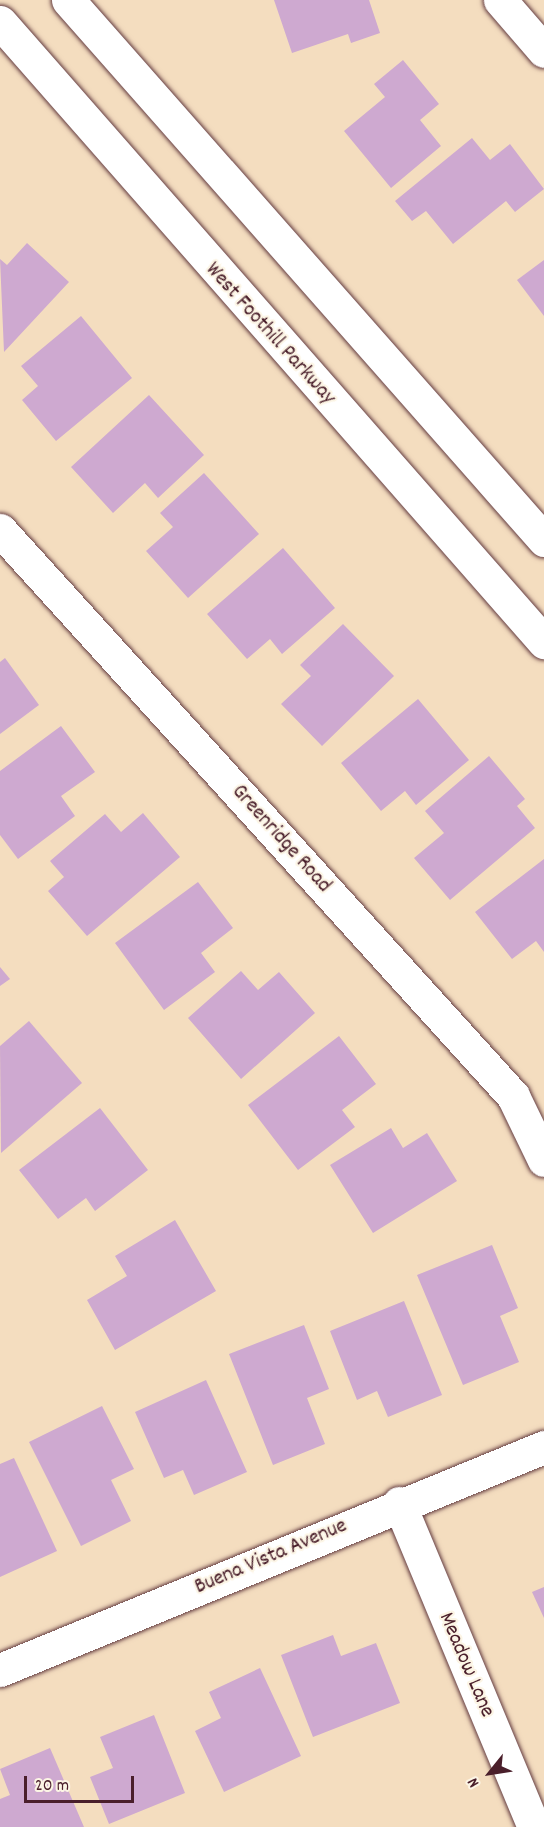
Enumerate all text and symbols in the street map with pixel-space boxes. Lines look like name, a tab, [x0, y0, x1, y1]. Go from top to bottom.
street label: West Foothill Parkway	[199, 257, 341, 411]
street label: Greenridge Road	[225, 779, 337, 899]
street label: Buena Vista Avenue	[191, 1513, 351, 1601]
street label: Meadow Lane	[432, 1609, 500, 1721]
north arrow	[460, 1743, 520, 1803]
scale bar	[27, 1764, 136, 1802]
text: N	[462, 1773, 486, 1791]
text: 20 m	[35, 1774, 69, 1799]

